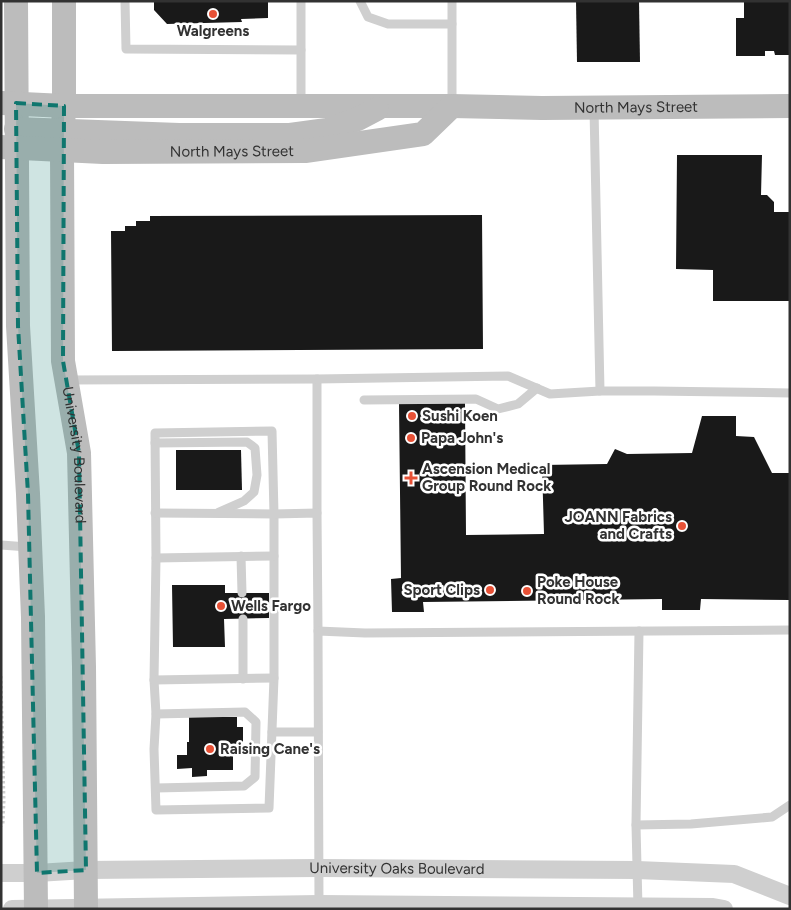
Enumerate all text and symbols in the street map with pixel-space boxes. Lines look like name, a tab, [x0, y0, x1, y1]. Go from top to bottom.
marker: Walgreens	[207, 8, 219, 20]
place label: Walgreens	[177, 22, 249, 40]
street label: North Mays Street	[574, 98, 698, 117]
street label: North Mays Street	[170, 142, 294, 161]
street label: University Boulevard	[59, 385, 90, 524]
place label: Sushi Koen	[422, 407, 498, 425]
marker: Sushi Koen	[406, 410, 418, 422]
place label: Papa John's	[421, 429, 503, 447]
marker: Papa John's	[405, 432, 417, 444]
place label: Ascension Medical Group Round Rock	[422, 460, 551, 495]
marker: Ascension Medical Group Round Rock	[404, 471, 418, 485]
place label: JOANN Fabrics and Crafts	[565, 508, 672, 543]
marker: JOANN Fabrics and Crafts	[676, 520, 688, 532]
place label: Poke House Round Rock	[537, 573, 620, 608]
place label: Sport Clips	[403, 581, 480, 599]
marker: Sport Clips	[484, 584, 496, 596]
marker: Poke House Round Rock	[521, 585, 533, 597]
place label: Wells Fargo	[231, 597, 311, 615]
marker: Wells Fargo	[215, 600, 227, 612]
place label: Raising Cane's	[220, 740, 320, 758]
marker: Raising Cane's	[204, 743, 216, 755]
street label: University Oaks Boulevard	[309, 859, 485, 878]

